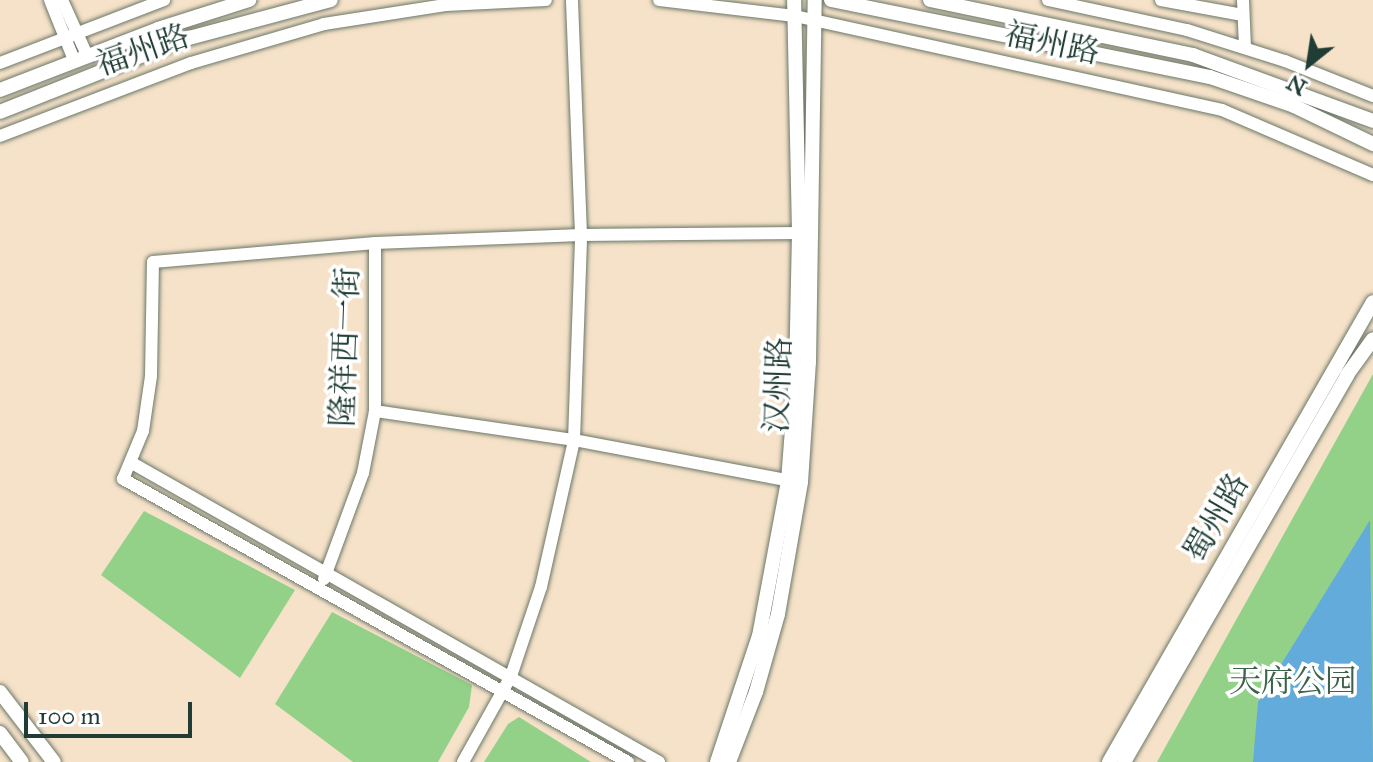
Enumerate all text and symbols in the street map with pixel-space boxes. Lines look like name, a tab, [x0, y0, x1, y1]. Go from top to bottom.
street label: 福州路	[1001, 15, 1103, 73]
street label: 福州路	[91, 17, 195, 85]
north arrow	[1269, 24, 1349, 104]
text: N	[1282, 69, 1312, 102]
street label: 隆祥西一街	[324, 266, 368, 428]
street label: 汉州路	[758, 336, 800, 434]
street label: 蜀州路	[1176, 467, 1258, 569]
park label: 天府公园	[1229, 663, 1357, 701]
scale bar	[28, 686, 196, 736]
text: 100 m	[38, 701, 101, 731]

